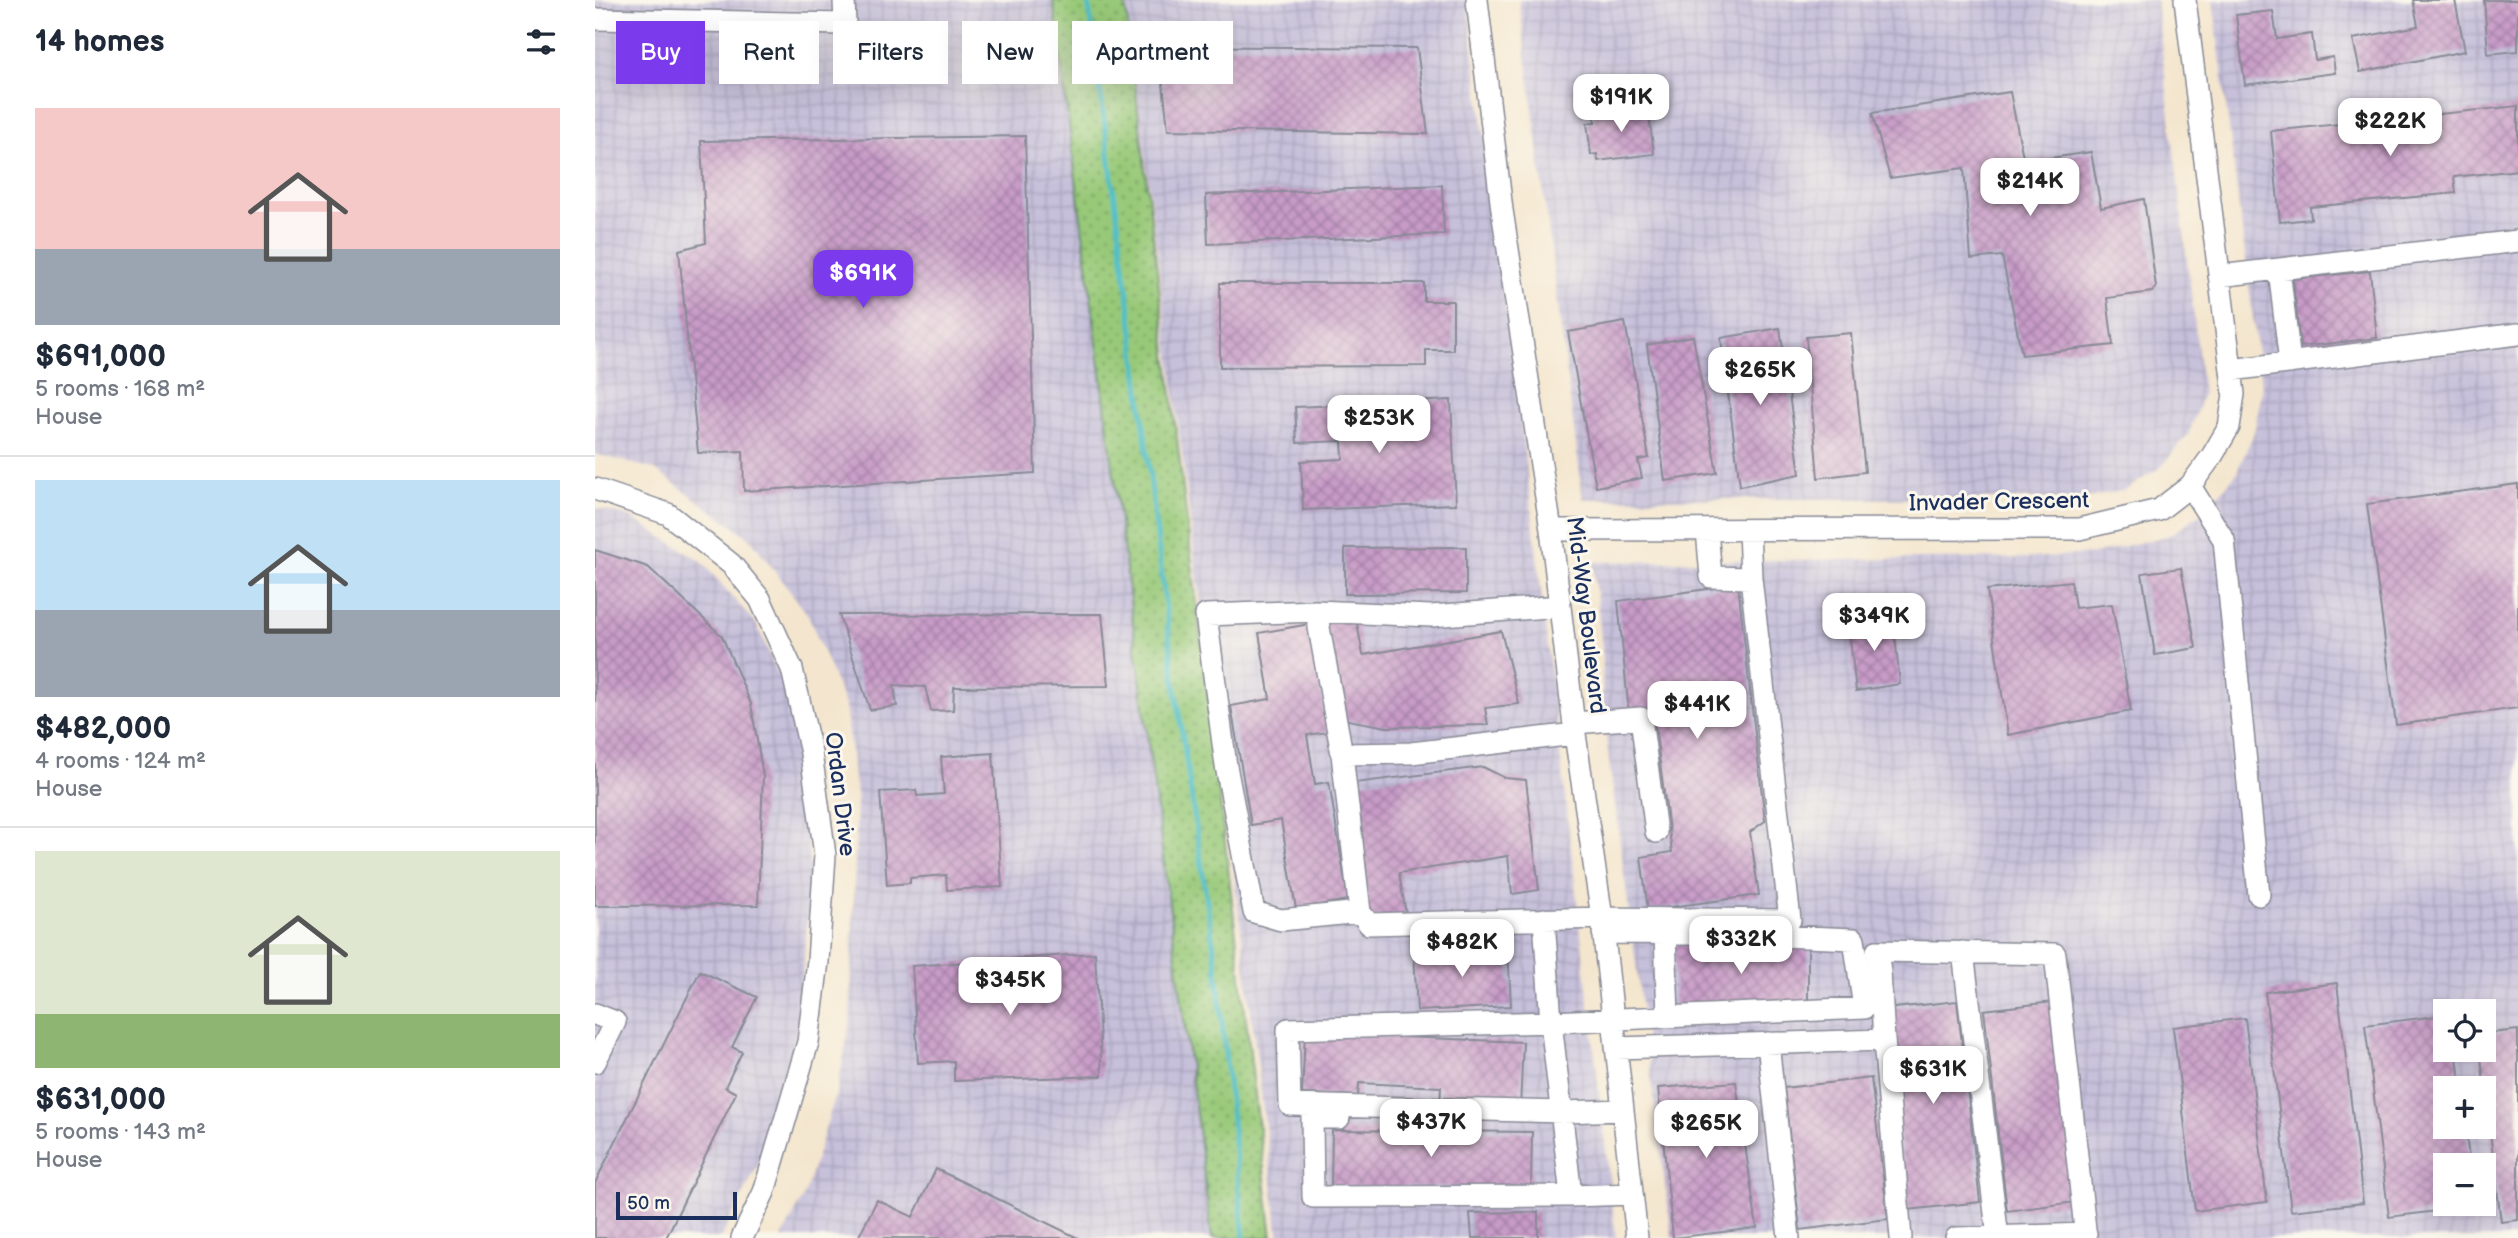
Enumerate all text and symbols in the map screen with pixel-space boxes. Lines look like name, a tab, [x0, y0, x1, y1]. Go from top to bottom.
chip: Buy	[616, 21, 705, 84]
chip: Rent	[719, 21, 819, 84]
chip: Filters	[833, 21, 948, 84]
chip: New	[962, 21, 1058, 84]
chip: Apartment	[1072, 21, 1233, 84]
icon: filters	[522, 23, 560, 61]
text: 14 homes	[35, 24, 164, 60]
pin: $191K	[1572, 74, 1670, 134]
text: $191K	[1589, 83, 1653, 111]
pin: $222K	[2341, 99, 2439, 158]
text: $222K	[2354, 107, 2426, 135]
icon: home	[235, 154, 361, 280]
pin: $214K	[1981, 158, 2079, 218]
text: $214K	[1996, 167, 2064, 195]
pin: $691K	[814, 250, 912, 310]
text: $691K	[829, 259, 897, 287]
text: $691,000	[35, 339, 166, 375]
pin: $265K	[1711, 348, 1809, 407]
text: $265K	[1724, 356, 1796, 384]
text: 5 rooms · 168 m²	[35, 375, 205, 403]
pin: $253K	[1330, 396, 1428, 455]
text: House	[35, 403, 102, 431]
text: $253K	[1343, 404, 1415, 432]
street label: Invader Crescent	[1909, 486, 2089, 518]
street label: Mid-Way Boulevard	[1560, 515, 1612, 715]
icon: home	[235, 526, 361, 652]
pin: $349K	[1825, 594, 1923, 653]
text: $349K	[1838, 602, 1910, 630]
pin: $441K	[1648, 682, 1746, 741]
text: $441K	[1663, 690, 1731, 718]
text: $482,000	[35, 711, 171, 747]
street label: Ordan Drive	[819, 730, 862, 858]
text: 4 rooms · 124 m²	[35, 747, 206, 775]
text: House	[35, 775, 102, 803]
icon: home	[235, 897, 361, 1023]
pin: $332K	[1692, 916, 1790, 976]
pin: $482K	[1413, 920, 1511, 979]
text: $332K	[1705, 925, 1777, 953]
text: $482K	[1426, 928, 1498, 956]
pin: $345K	[961, 958, 1059, 1017]
text: $345K	[974, 966, 1046, 994]
map controls	[2433, 999, 2496, 1216]
button: locate	[2433, 999, 2496, 1062]
pin: $631K	[1884, 1046, 1982, 1106]
text: $631K	[1899, 1055, 1967, 1083]
button: +	[2433, 1076, 2496, 1139]
text: $631,000	[35, 1082, 166, 1118]
pin: $437K	[1382, 1100, 1480, 1159]
pin: $265K	[1657, 1100, 1755, 1160]
text: $437K	[1396, 1108, 1466, 1136]
text: $265K	[1670, 1109, 1742, 1137]
text: 5 rooms · 143 m²	[35, 1118, 206, 1146]
text: House	[35, 1146, 102, 1174]
button: −	[2433, 1153, 2496, 1216]
scale bar	[616, 1189, 737, 1221]
text: 50 m	[627, 1192, 670, 1215]

